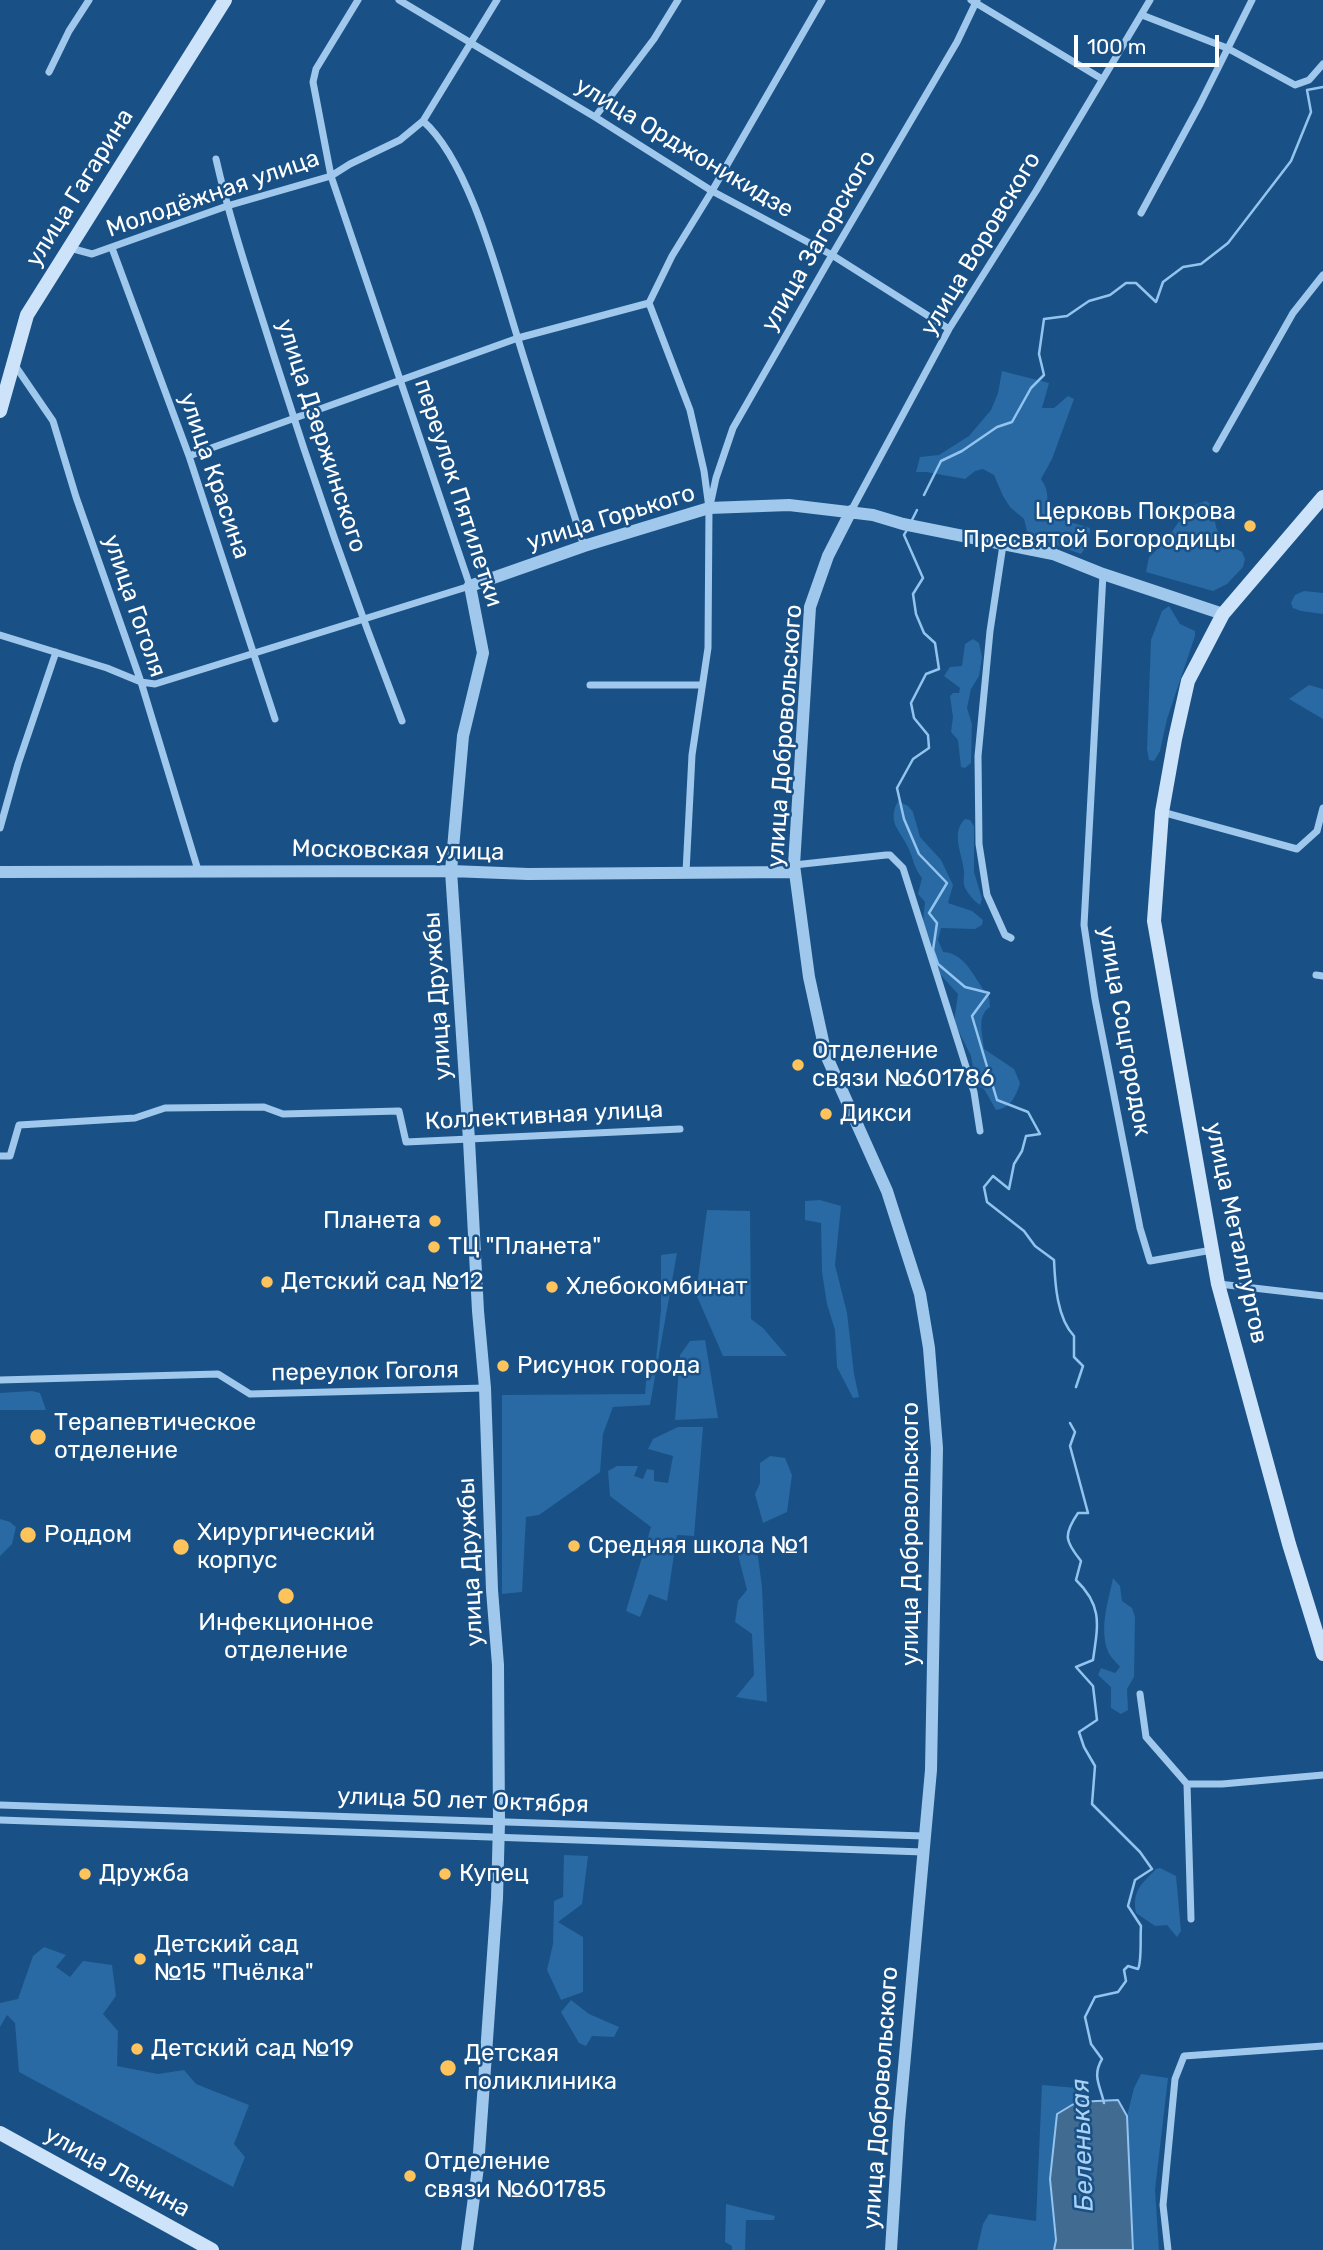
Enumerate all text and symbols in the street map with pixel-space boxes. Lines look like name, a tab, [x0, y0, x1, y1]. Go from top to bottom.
scale bar	[1078, 21, 1223, 65]
text: 100 m	[1087, 34, 1146, 59]
street label: улица Орджоникидзе	[570, 71, 798, 225]
street label: улица Гагарина	[20, 104, 140, 272]
street label: Молодёжная улица	[103, 144, 323, 244]
street label: улица Загорского	[755, 145, 883, 337]
street label: улица Воровского	[915, 147, 1047, 341]
street label: улица Дзержинского	[270, 316, 372, 556]
street label: переулок Пятилетки	[408, 375, 508, 611]
street label: улица Красина	[172, 389, 256, 563]
street label: улица Горького	[523, 479, 699, 557]
place label: Церковь Покрова Пресвятой Богородицы	[963, 498, 1236, 554]
marker: Церковь Покрова Пресвятой Богородицы	[1242, 518, 1258, 534]
street label: улица Гоголя	[96, 531, 172, 681]
street label: улица Добровольского	[761, 603, 809, 869]
street label: Московская улица	[291, 835, 505, 867]
street label: улица Дружбы	[418, 911, 458, 1081]
street label: улица Соцгородок	[1091, 924, 1157, 1138]
place label: Отделение связи №601786	[812, 1037, 994, 1093]
marker: Отделение связи №601786	[790, 1057, 806, 1073]
street label: Коллективная улица	[424, 1095, 664, 1137]
place label: Дикси	[840, 1100, 912, 1128]
marker: Дикси	[818, 1106, 834, 1122]
street label: улица Металлургов	[1198, 1120, 1274, 1346]
place label: Планета	[323, 1207, 421, 1235]
marker: Планета	[427, 1213, 443, 1229]
place label: ТЦ "Планета"	[448, 1233, 601, 1261]
marker: ТЦ "Планета"	[426, 1239, 442, 1255]
place label: Детский сад №12	[281, 1268, 484, 1296]
place label: Хлебокомбинат	[566, 1273, 747, 1301]
marker: Детский сад №12	[259, 1274, 275, 1290]
marker: Хлебокомбинат	[544, 1279, 560, 1295]
place label: Рисунок города	[517, 1352, 700, 1380]
street label: переулок Гоголя	[271, 1356, 459, 1388]
marker: Рисунок города	[495, 1358, 511, 1374]
street label: улица Добровольского	[897, 1402, 925, 1666]
place label: Терапевтическое отделение	[54, 1409, 256, 1465]
marker: Терапевтическое отделение	[28, 1427, 48, 1447]
street label: улица Дружбы	[452, 1477, 490, 1647]
place label: Хирургический корпус	[197, 1519, 375, 1575]
place label: Роддом	[44, 1521, 132, 1549]
marker: Роддом	[18, 1525, 38, 1545]
place label: Средняя школа №1	[588, 1532, 809, 1560]
marker: Хирургический корпус	[171, 1537, 191, 1557]
marker: Средняя школа №1	[566, 1538, 582, 1554]
marker: Инфекционное отделение	[276, 1586, 296, 1606]
place label: Инфекционное отделение	[198, 1609, 374, 1665]
street label: улица 50 лет Октября	[337, 1782, 589, 1820]
place label: Дружба	[99, 1860, 189, 1888]
place label: Купец	[459, 1860, 529, 1888]
marker: Дружба	[77, 1866, 93, 1882]
marker: Купец	[437, 1866, 453, 1882]
place label: Детский сад №15 "Пчёлка"	[154, 1931, 314, 1987]
marker: Детский сад №15 "Пчёлка"	[132, 1951, 148, 1967]
street label: улица Добровольского	[857, 1965, 905, 2231]
place label: Детский сад №19	[151, 2035, 354, 2063]
place label: Детская поликлиника	[464, 2040, 617, 2096]
marker: Детский сад №19	[129, 2041, 145, 2057]
marker: Детская поликлиника	[438, 2058, 458, 2078]
water label: Беленькая	[1065, 2078, 1101, 2212]
street label: улица Ленина	[39, 2120, 195, 2224]
place label: Отделение связи №601785	[424, 2148, 606, 2204]
marker: Отделение связи №601785	[402, 2168, 418, 2184]

